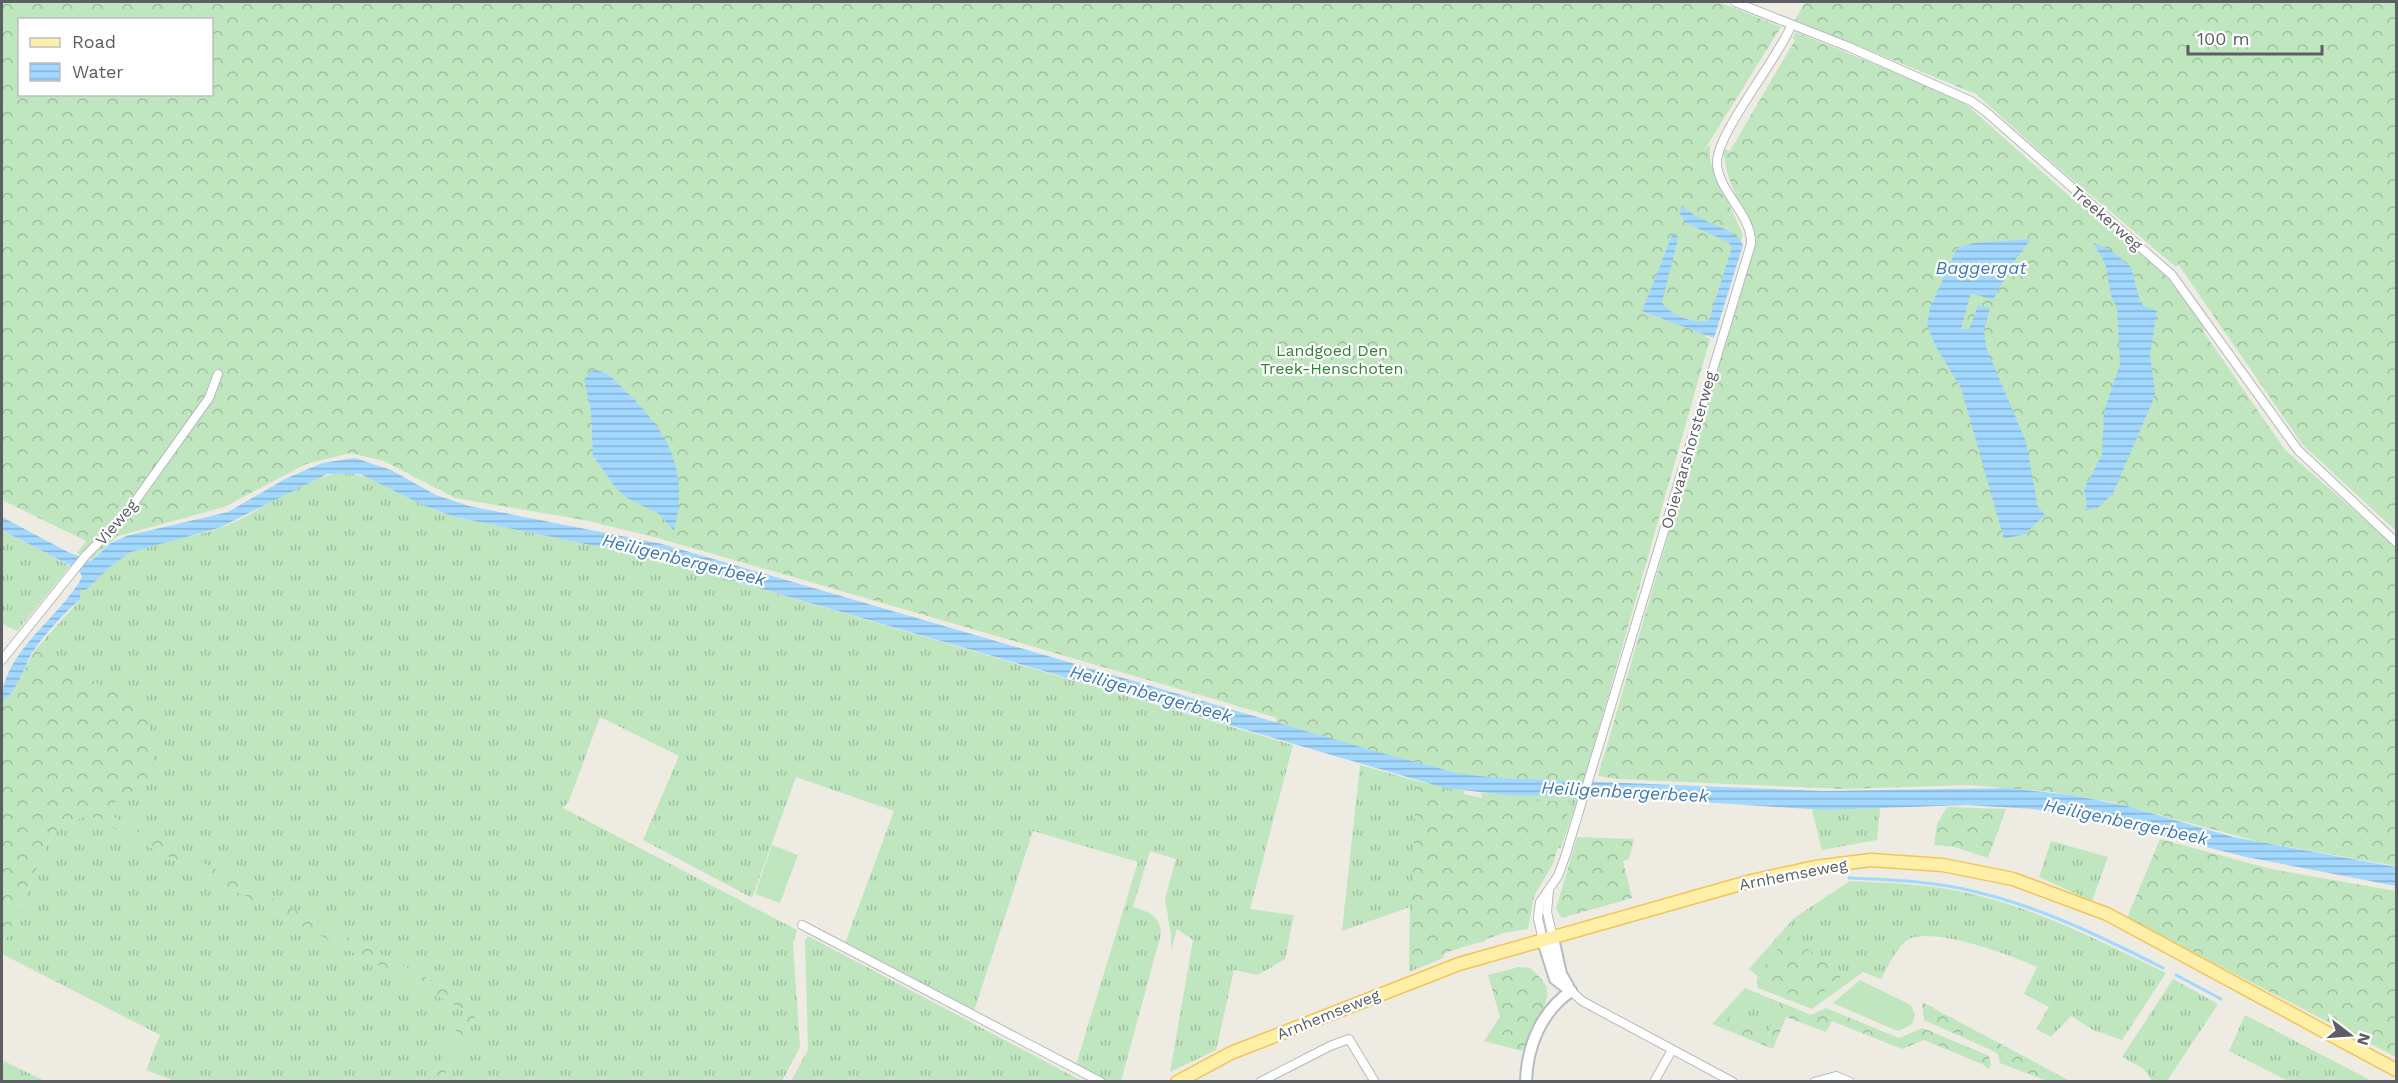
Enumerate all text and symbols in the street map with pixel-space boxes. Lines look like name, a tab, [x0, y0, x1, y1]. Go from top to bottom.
legend	[18, 18, 213, 96]
scale bar	[2188, 18, 2322, 56]
text: 100 m	[2197, 28, 2250, 49]
text: Road	[72, 31, 116, 52]
text: Water	[72, 61, 124, 82]
street label: Treekerweg	[2067, 182, 2147, 255]
water label: Baggergat	[1936, 257, 2027, 278]
park label: Landgoed Den Treek-Henschoten	[1260, 341, 1404, 378]
street label: Ooievaarshorsterweg	[1657, 369, 1720, 531]
street label: Vieweg	[91, 495, 142, 549]
water label: Heiligenbergerbeek	[600, 529, 769, 590]
water label: Heiligenbergerbeek	[1068, 660, 1236, 727]
water label: Heiligenbergerbeek	[1541, 777, 1710, 806]
water label: Heiligenbergerbeek	[2042, 794, 2211, 849]
street label: Arnhemseweg	[1737, 855, 1849, 894]
street label: Arnhemseweg	[1274, 985, 1383, 1044]
north arrow	[2320, 1005, 2380, 1065]
text: N	[2353, 1031, 2375, 1048]

